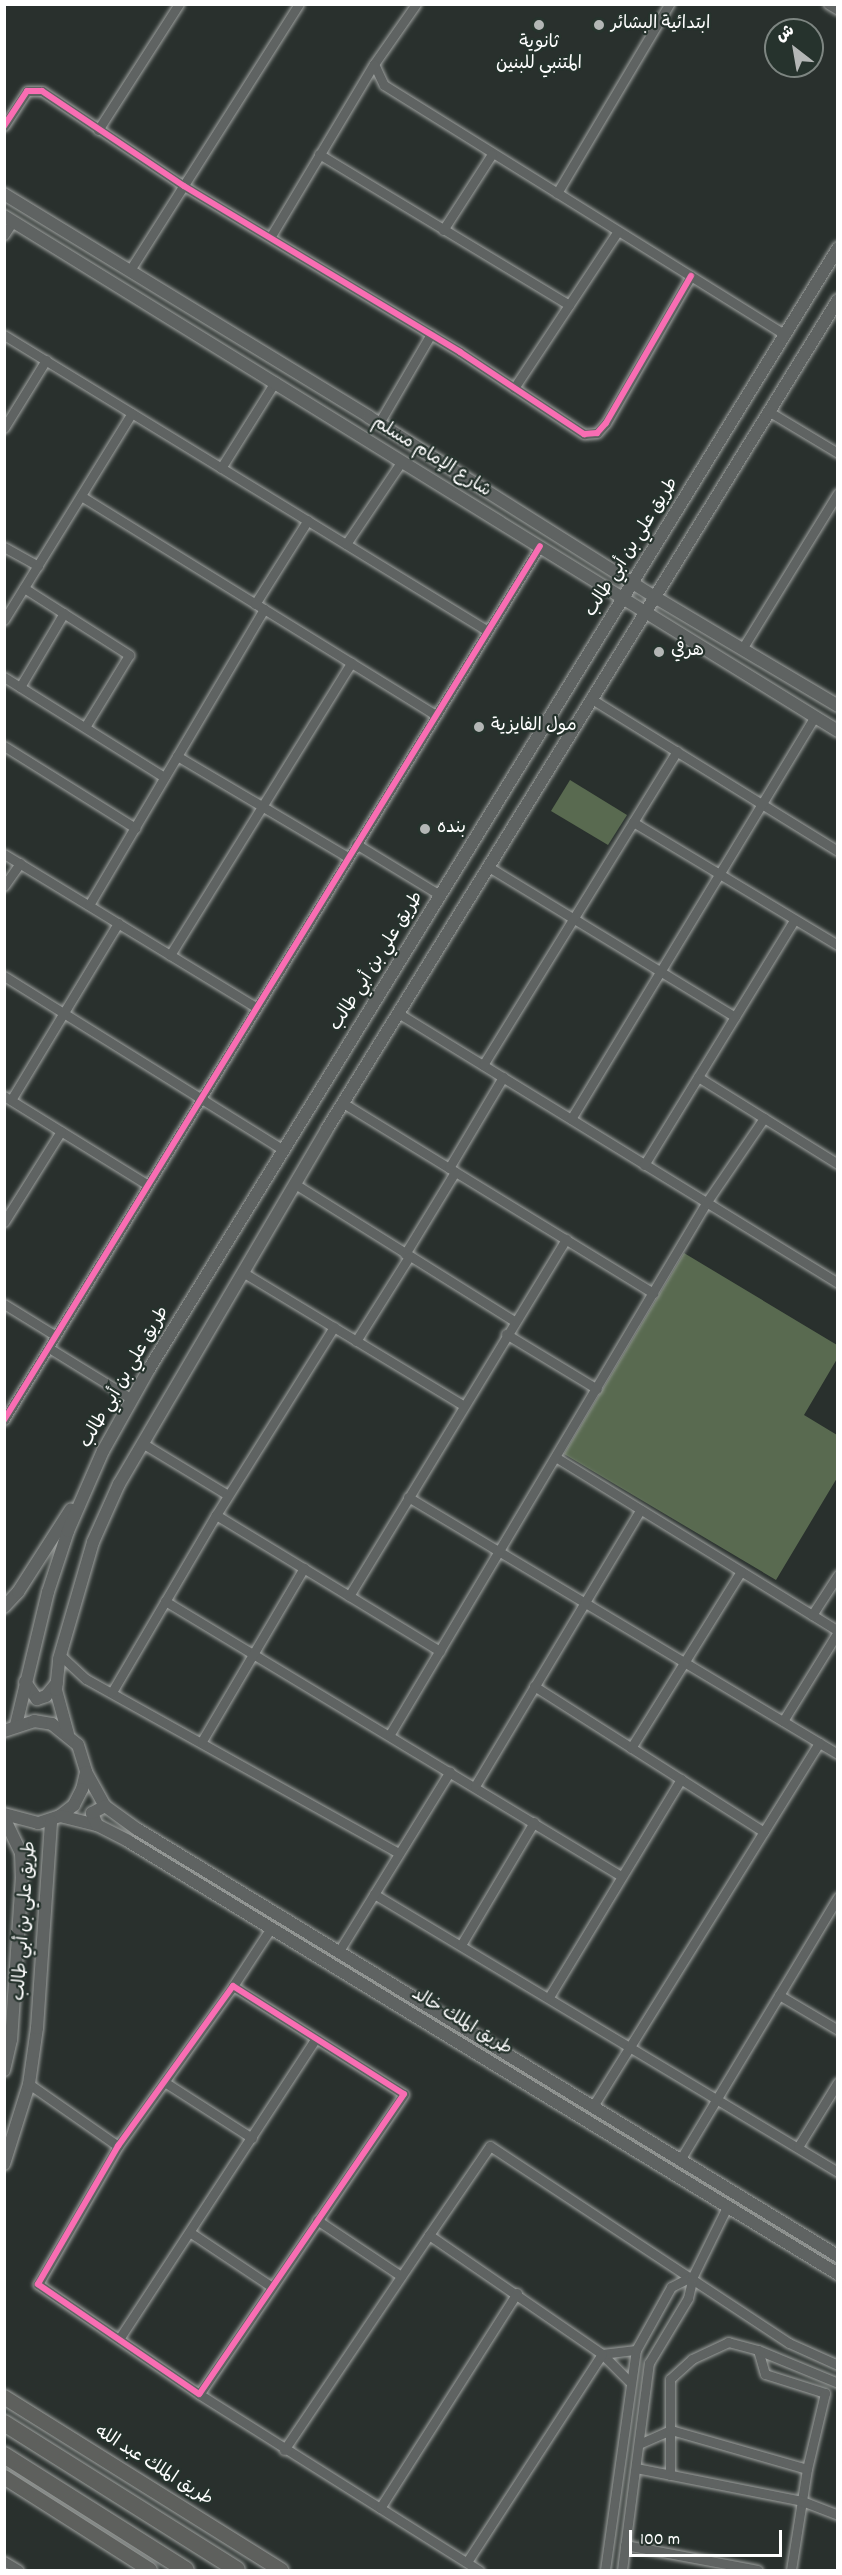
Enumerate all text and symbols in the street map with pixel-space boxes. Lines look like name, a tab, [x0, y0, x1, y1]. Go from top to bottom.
place label: ابتدائية البشائر	[611, 14, 711, 36]
marker: ثانوية المتنبي للبنين	[532, 18, 546, 32]
marker: ابتدائية البشائر	[592, 18, 606, 32]
north arrow	[764, 18, 824, 78]
text: ش	[772, 19, 799, 48]
place label: ثانوية المتنبي للبنين	[496, 34, 582, 76]
street label: شارع الإمام مسلم	[368, 413, 494, 503]
street label: طريق علي بن أبي طالب	[581, 474, 685, 622]
place label: هرفي	[671, 641, 704, 663]
marker: هرفي	[652, 645, 666, 659]
place label: مول الفايزية	[491, 716, 577, 738]
marker: مول الفايزية	[472, 720, 486, 734]
place label: بنده	[437, 818, 466, 840]
marker: بنده	[418, 822, 432, 836]
street label: طريق علي بن أبي طالب	[326, 888, 430, 1036]
street label: طريق علي بن أبي طالب	[77, 1303, 175, 1453]
street label: طريق علي بن أبي طالب	[10, 1840, 42, 2002]
street label: طريق الملك خالد	[407, 1985, 515, 2061]
street label: طريق الملك عبد الله	[90, 2422, 216, 2512]
scale bar	[632, 2518, 785, 2556]
text: 100 m	[640, 2528, 680, 2553]

